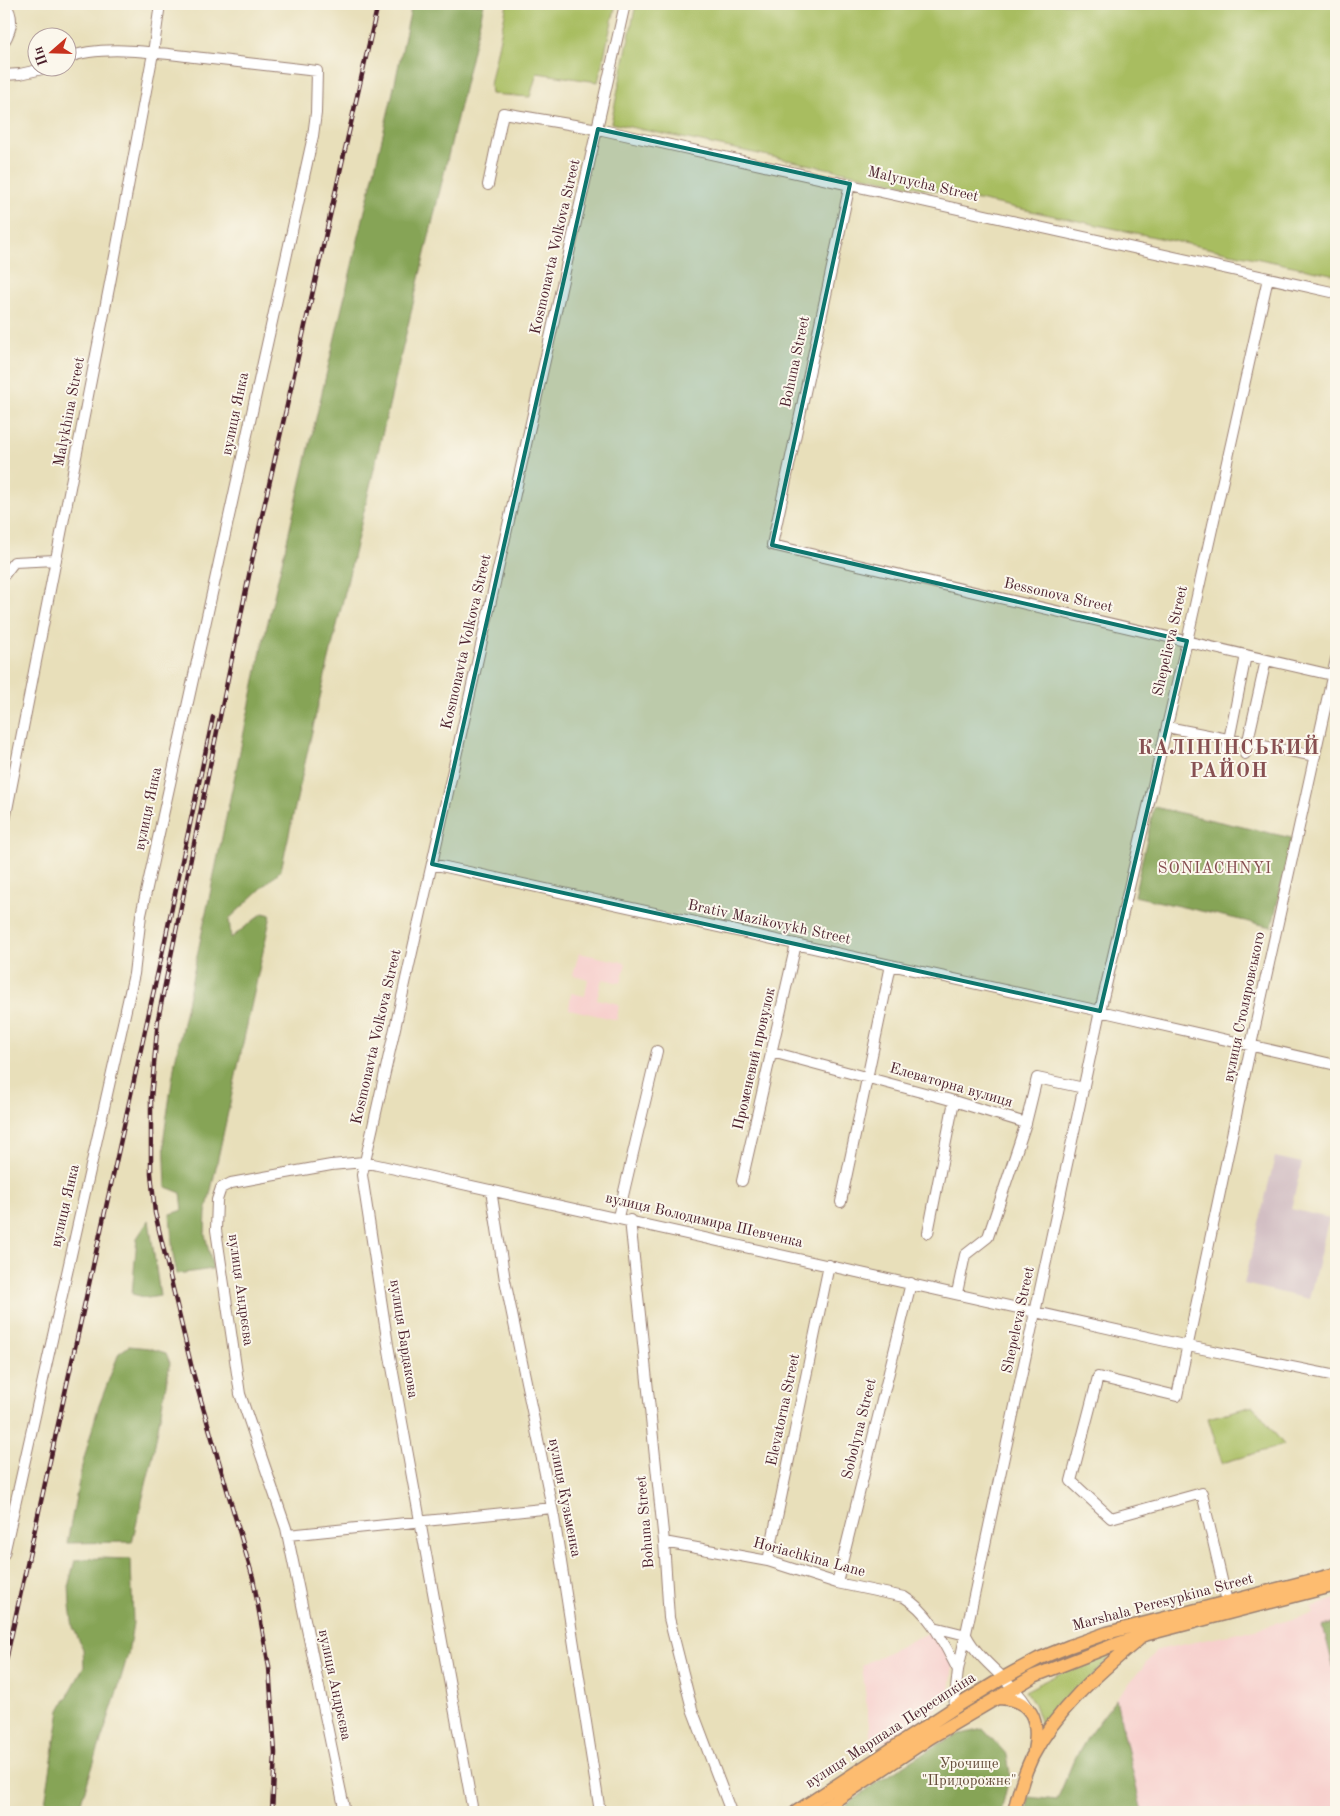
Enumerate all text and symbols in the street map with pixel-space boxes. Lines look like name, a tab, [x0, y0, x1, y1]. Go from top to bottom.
north arrow	[28, 28, 78, 78]
text: Пн	[31, 45, 51, 68]
street label: Kosmonavta Volkova Street	[528, 158, 584, 336]
street label: Malynycha Street	[866, 165, 980, 205]
street label: Bohuna Street	[779, 315, 813, 409]
street label: Malykhina Street	[52, 356, 88, 468]
street label: вулиця Янка	[220, 371, 252, 457]
street label: Kosmonavta Volkova Street	[439, 553, 495, 731]
street label: Bessonova Street	[1002, 576, 1114, 616]
street label: Shepelieva Street	[1151, 584, 1191, 698]
district label: КАЛІНІНСЬКИЙ РАЙОН	[1138, 734, 1320, 782]
street label: вулиця Янка	[133, 766, 165, 852]
district label: SONIACHNYI	[1158, 861, 1272, 877]
street label: Brativ Mazikovykh Street	[686, 898, 852, 948]
street label: вулиця Столяровського	[1222, 930, 1268, 1084]
street label: Kosmonavta Volkova Street	[349, 948, 405, 1126]
street label: Променевий провулок	[731, 986, 779, 1132]
street label: Елеваторна вулиця	[888, 1061, 1015, 1111]
street label: вулиця Янка	[49, 1163, 83, 1249]
street label: вулиця Володимира Шевченка	[604, 1191, 805, 1251]
street label: вулиця Андрєєва	[225, 1233, 255, 1348]
street label: Shepeleva Street	[1000, 1265, 1038, 1375]
street label: вулиця Бардакова	[386, 1279, 420, 1400]
street label: Elevatorna Street	[765, 1352, 803, 1468]
street label: Sobolyna Street	[840, 1377, 880, 1481]
street label: вулиця Кузьменка	[545, 1437, 583, 1559]
street label: Bohuna Street	[634, 1475, 658, 1569]
street label: Horiachkina Lane	[751, 1536, 867, 1580]
street label: Marshala Peresypkina Street	[1071, 1572, 1255, 1634]
street label: вулиця Андрєєва	[315, 1628, 353, 1742]
street label: вулиця Маршала Пересипкіна	[803, 1670, 979, 1792]
park label: Урочище "Придорожнє"	[921, 1757, 1017, 1789]

